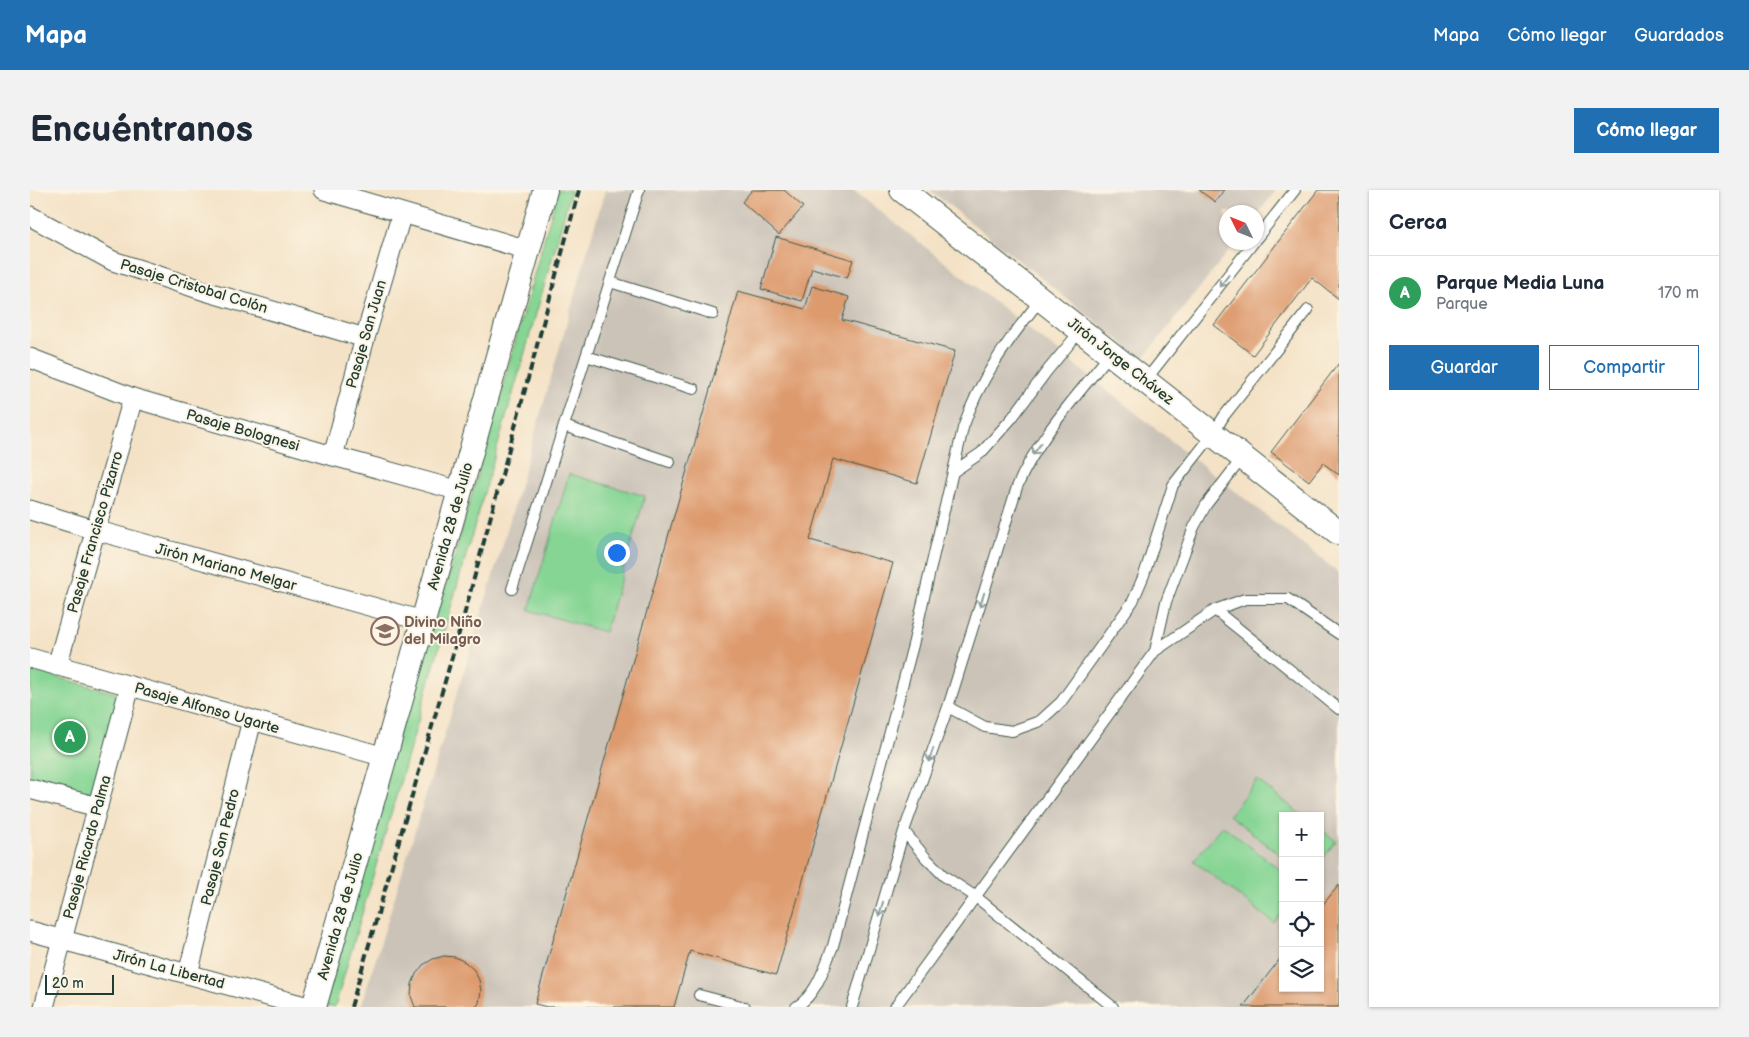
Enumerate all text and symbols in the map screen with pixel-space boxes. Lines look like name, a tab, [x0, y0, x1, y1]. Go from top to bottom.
text: Mapa	[25, 21, 87, 50]
text: Mapa	[1433, 25, 1479, 46]
text: Cómo llegar	[1507, 25, 1606, 46]
text: Guardados	[1634, 25, 1724, 46]
button: Cómo llegar	[1574, 108, 1719, 153]
text: Encuéntranos	[30, 109, 253, 152]
north arrow	[1219, 205, 1264, 250]
text: Cerca	[1389, 210, 1447, 235]
street label: Pasaje Cristobal Colón	[118, 255, 270, 318]
text: Parque Media Luna	[1436, 272, 1605, 295]
one-way arrow	[1218, 274, 1229, 287]
street label: Pasaje San Juan	[342, 278, 391, 391]
text: A	[1400, 284, 1410, 303]
text: 170 m	[1658, 284, 1699, 303]
text: Parque	[1436, 295, 1488, 314]
street label: Jirón Jorge Chávez	[1063, 314, 1179, 410]
button: Guardar	[1389, 345, 1539, 390]
button: Compartir	[1549, 345, 1699, 390]
street label: Pasaje Bolognesi	[184, 405, 302, 456]
one-way arrow	[1032, 442, 1043, 455]
street label: Pasaje Francisco Pizarro	[63, 449, 128, 615]
street label: Avenida 28 de Julio	[423, 460, 478, 592]
street label: Jirón Mariano Melgar	[153, 539, 299, 596]
your location	[604, 540, 630, 566]
one-way arrow	[976, 592, 986, 608]
place label: Divino Niño del Milagro	[404, 613, 482, 649]
school or university icon: Divino Niño del Milagro	[370, 616, 400, 646]
street label: Pasaje Alfonso Ugarte	[132, 679, 282, 738]
pin: A	[54, 718, 86, 756]
one-way arrow	[926, 747, 935, 762]
street label: Pasaje Ricardo Palma	[59, 773, 116, 921]
street label: Pasaje San Pedro	[197, 787, 244, 907]
map controls	[1279, 812, 1324, 992]
button: +	[1279, 812, 1324, 857]
street label: Avenida 28 de Julio	[313, 850, 368, 982]
button: −	[1279, 857, 1324, 902]
one-way arrow	[876, 901, 886, 917]
button: locate	[1279, 902, 1324, 947]
street label: Jirón La Libertad	[111, 945, 227, 994]
button: layers	[1279, 947, 1324, 992]
scale bar	[45, 972, 114, 995]
text: 20 m	[52, 975, 84, 992]

